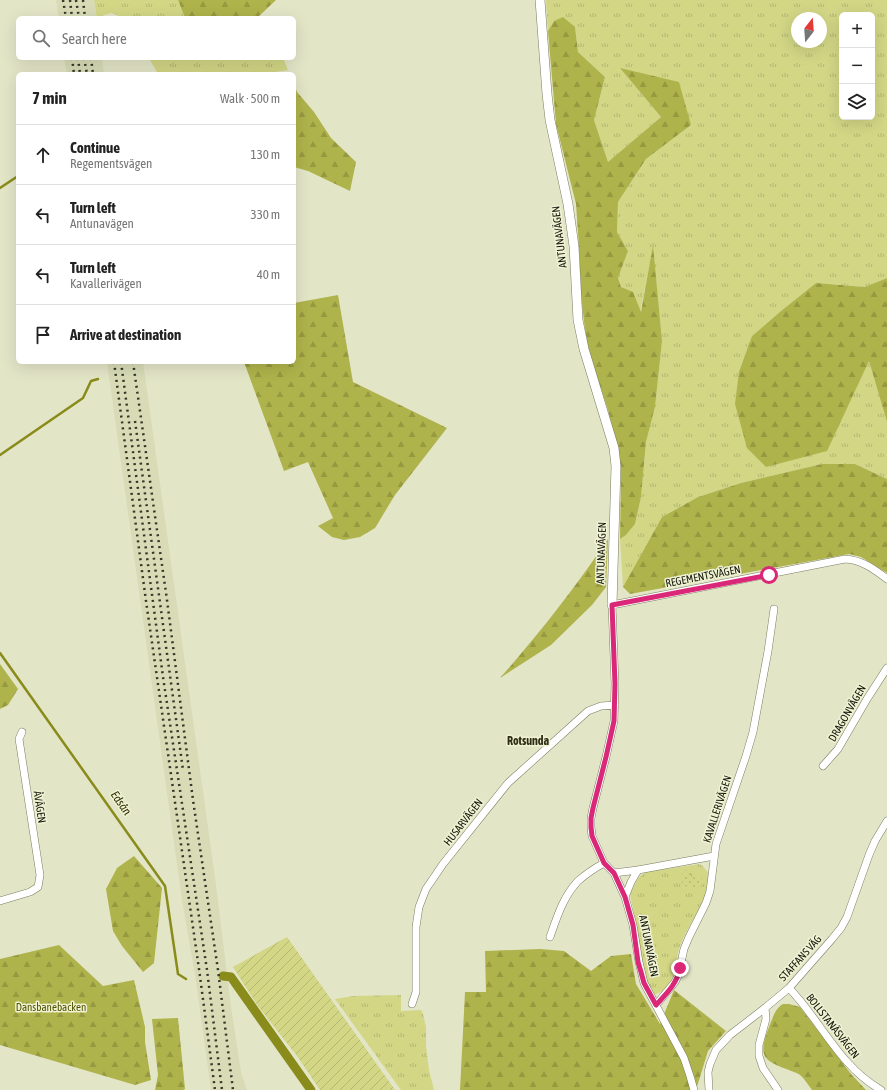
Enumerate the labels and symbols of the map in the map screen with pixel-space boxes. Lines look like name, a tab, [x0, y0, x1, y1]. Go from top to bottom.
north arrow	[791, 12, 827, 48]
street label: ANTUNAVÄGEN	[549, 205, 569, 269]
street label: ANTUNAVÄGEN	[594, 522, 608, 584]
street label: REGEMENTSVÄGEN	[664, 563, 742, 589]
route start	[760, 566, 778, 584]
street label: DRAGONVÄGEN	[826, 683, 868, 743]
district label: Rotsunda	[507, 734, 550, 748]
street label: KAVALLERIVÄGEN	[700, 774, 734, 844]
water label: Edsån	[108, 788, 134, 818]
street label: ÅVÄGEN	[32, 790, 49, 824]
street label: HUSARVÄGEN	[441, 796, 485, 848]
street label: ANTUNAVÄGEN	[637, 914, 661, 978]
street label: STAFFANS VÄG	[776, 933, 824, 983]
route end	[671, 959, 689, 977]
street label: BOLLSTANÄSVÄGEN	[804, 991, 862, 1061]
park label: Dansbanebacken	[16, 1001, 86, 1013]

